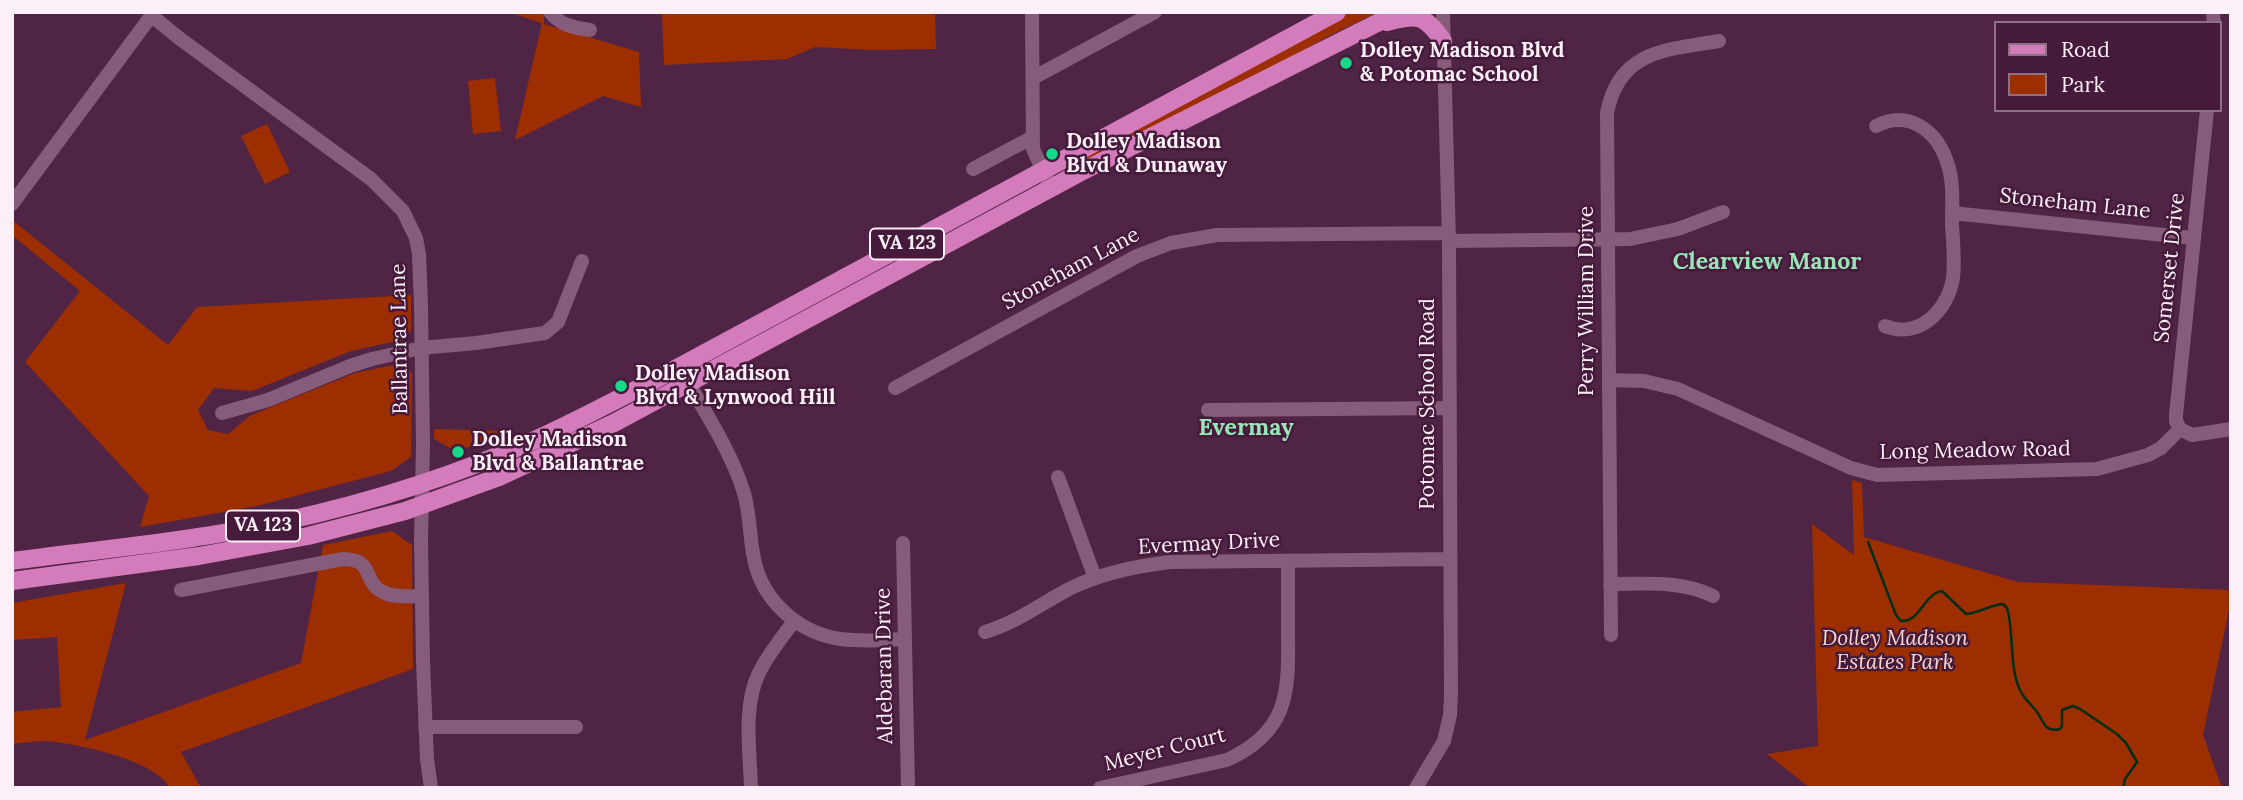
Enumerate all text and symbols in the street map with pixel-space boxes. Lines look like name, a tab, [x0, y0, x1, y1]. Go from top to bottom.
legend	[1994, 21, 2222, 112]
text: Road	[2061, 36, 2110, 63]
place label: Dolley Madison Blvd & Potomac School	[1360, 38, 1564, 88]
marker: Dolley Madison Blvd & Potomac School	[1338, 55, 1354, 71]
text: Park	[2061, 71, 2105, 98]
place label: Dolley Madison Blvd & Dunaway	[1066, 129, 1227, 179]
marker: Dolley Madison Blvd & Dunaway	[1044, 146, 1060, 162]
street label: Stoneham Lane	[1998, 184, 2152, 224]
street label: Somerset Drive	[2150, 192, 2190, 344]
street label: Perry William Drive	[1574, 206, 1600, 396]
street label: Stoneham Lane	[998, 222, 1144, 316]
road number: VA 123	[870, 228, 944, 260]
district label: Clearview Manor	[1673, 248, 1861, 276]
street label: Ballantrae Lane	[386, 263, 414, 415]
street label: Potomac School Road	[1415, 298, 1441, 510]
place label: Dolley Madison Blvd & Lynwood Hill	[635, 361, 835, 411]
marker: Dolley Madison Blvd & Lynwood Hill	[613, 378, 629, 394]
district label: Evermay	[1198, 414, 1294, 442]
place label: Dolley Madison Blvd & Ballantrae	[472, 427, 644, 477]
street label: Long Meadow Road	[1879, 437, 2071, 465]
marker: Dolley Madison Blvd & Ballantrae	[450, 444, 466, 460]
road number: VA 123	[226, 510, 300, 541]
street label: Evermay Drive	[1137, 528, 1281, 560]
street label: Aldebaran Drive	[871, 588, 899, 744]
park label: Dolley Madison Estates Park	[1822, 626, 1968, 676]
street label: Meyer Court	[1102, 723, 1228, 777]

